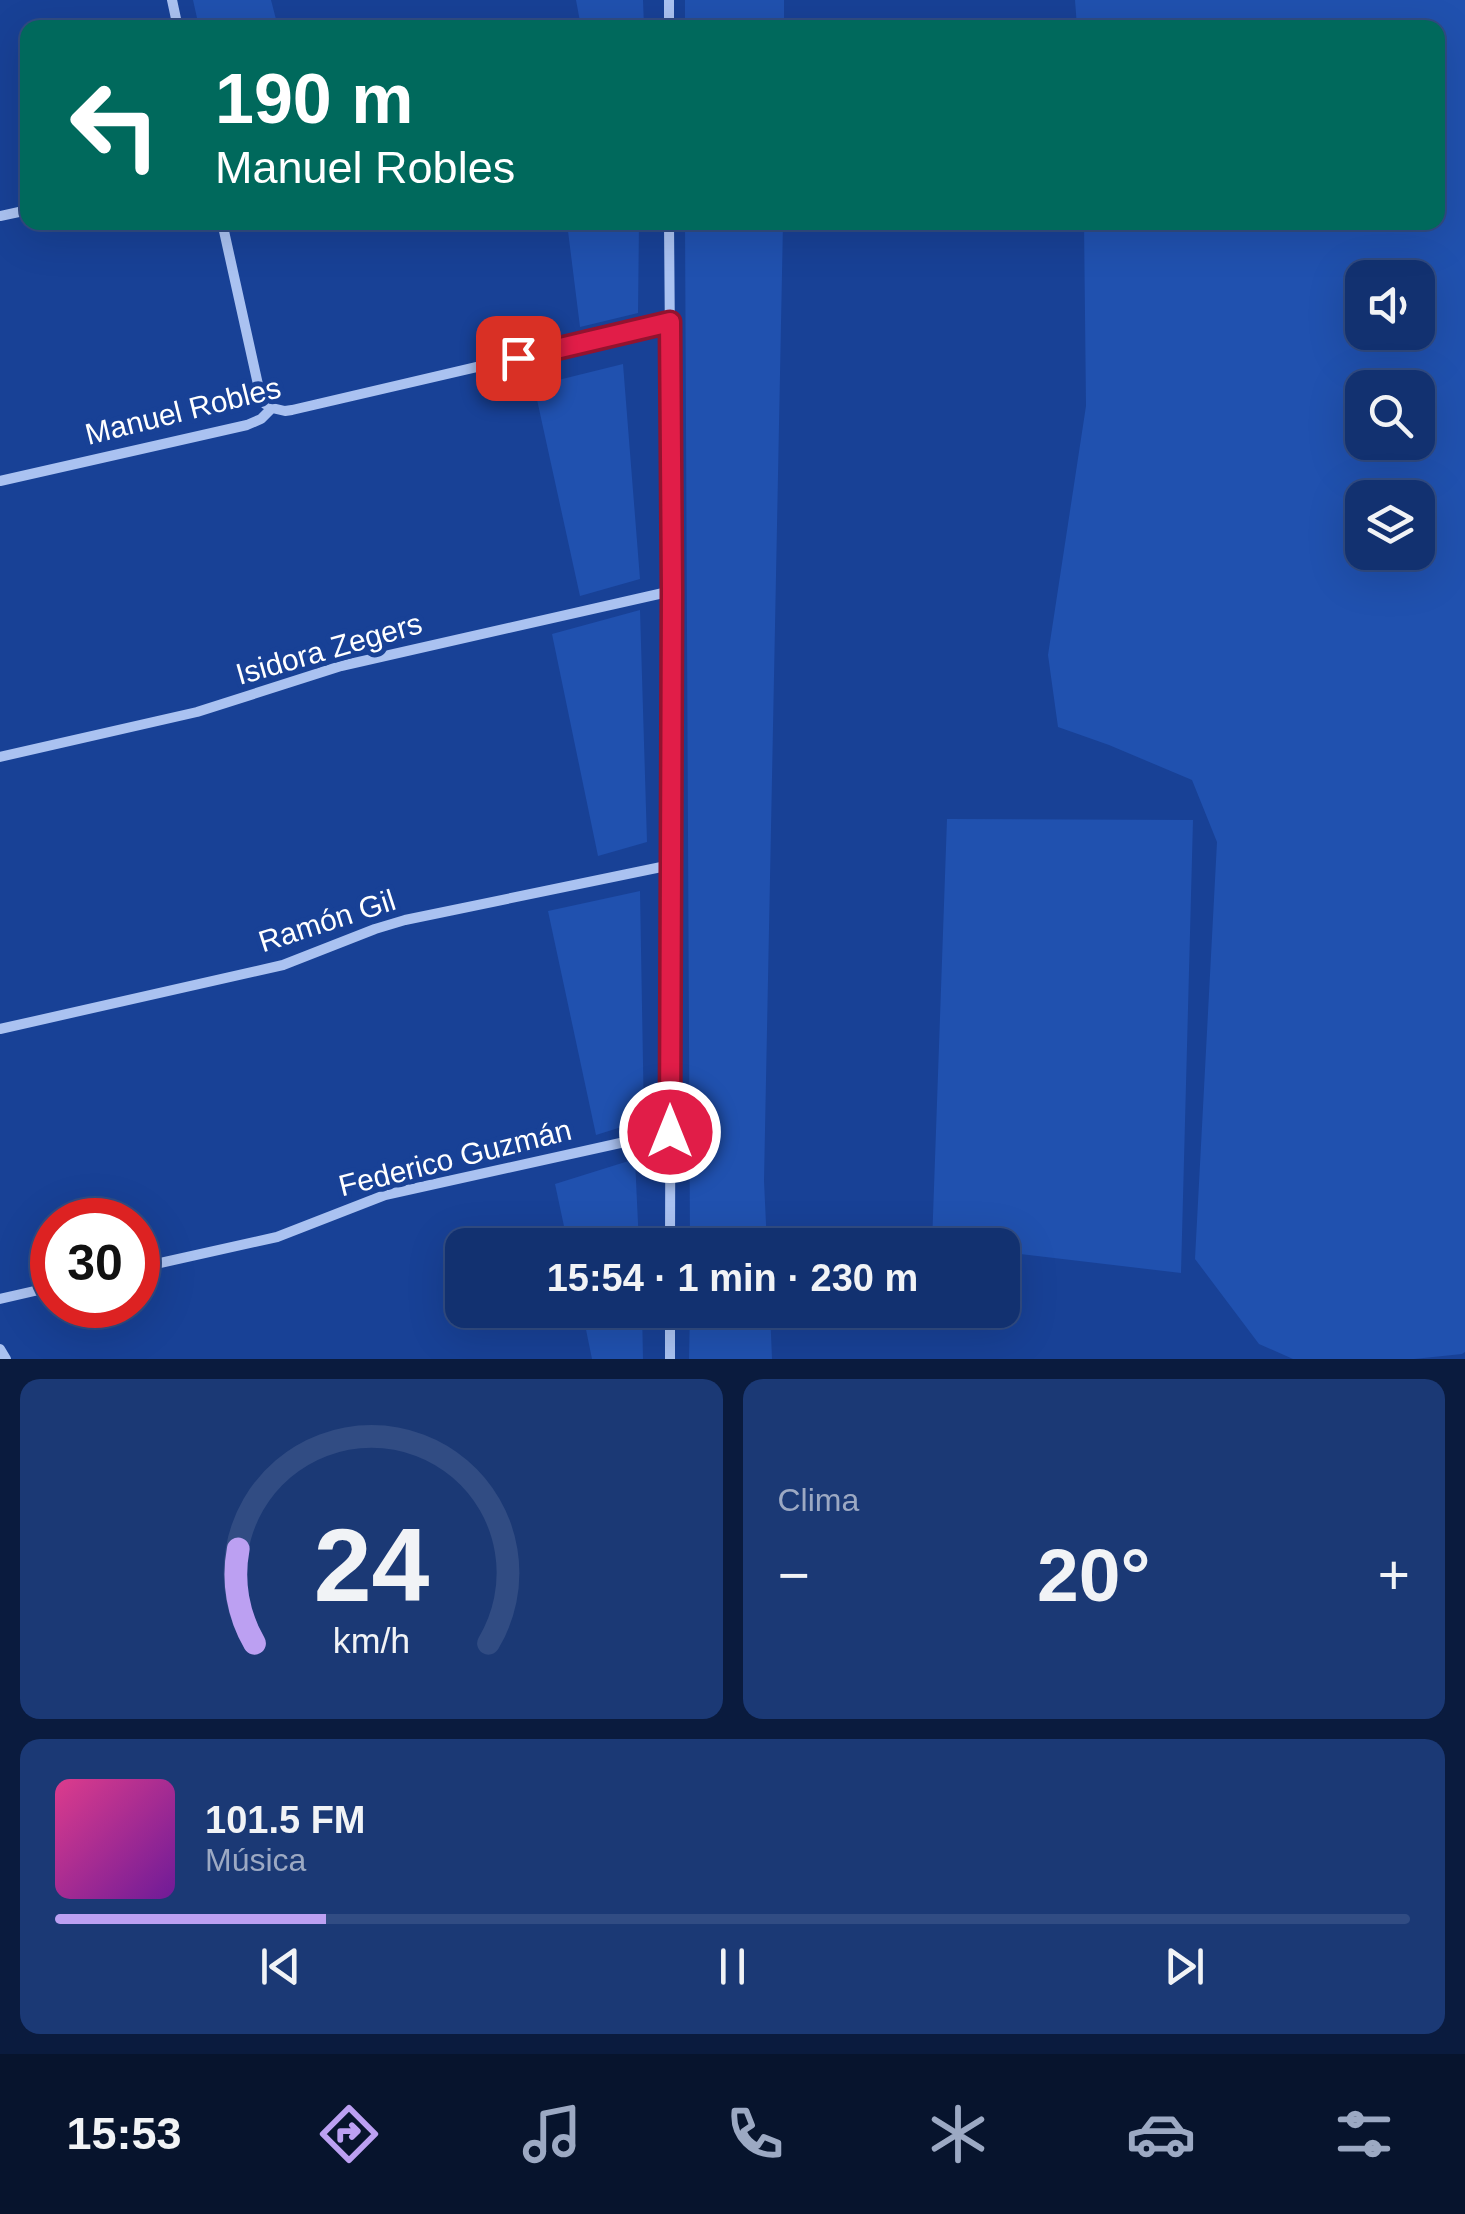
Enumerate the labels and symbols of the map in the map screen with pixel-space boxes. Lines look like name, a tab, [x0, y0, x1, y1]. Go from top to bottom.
pin	[476, 316, 561, 401]
street label: Manuel Robles	[82, 370, 284, 451]
street label: Isidora Zegers	[232, 606, 426, 691]
street label: Ramón Gil	[254, 883, 399, 958]
position arrow	[618, 1080, 722, 1184]
street label: Federico Guzmán	[335, 1113, 575, 1202]
speed limit sign: 30	[30, 1198, 160, 1328]

